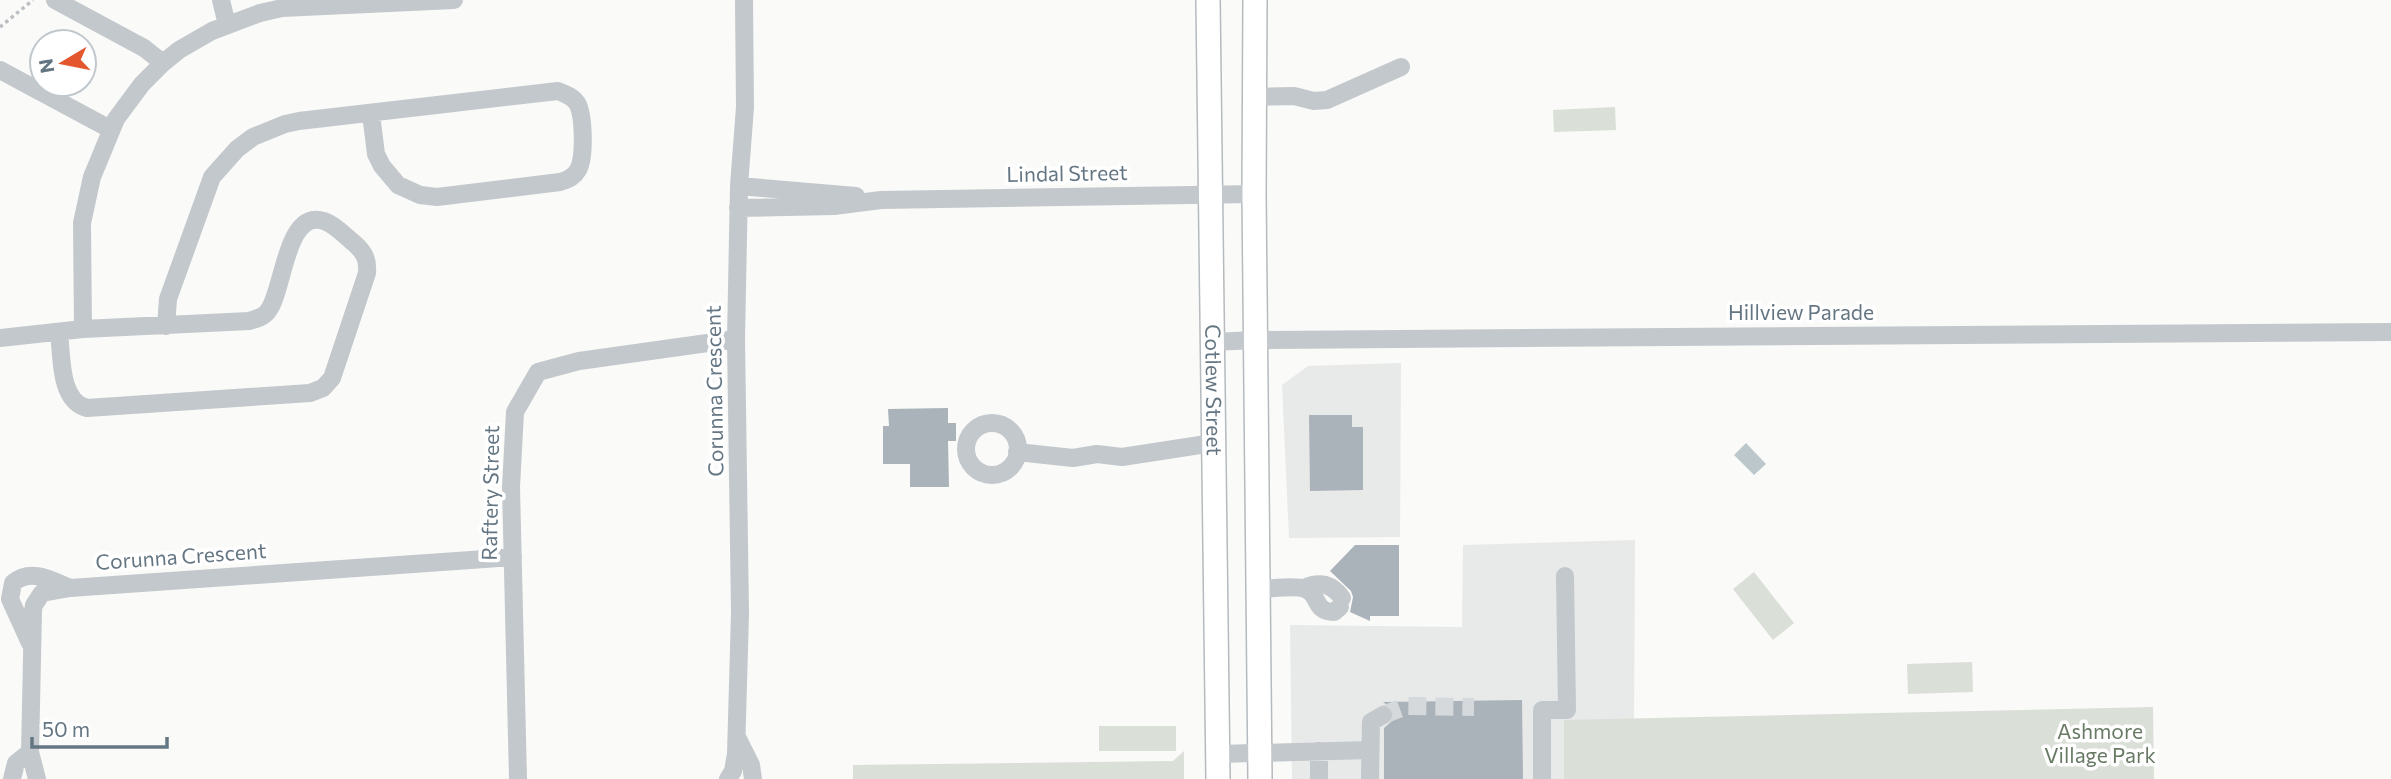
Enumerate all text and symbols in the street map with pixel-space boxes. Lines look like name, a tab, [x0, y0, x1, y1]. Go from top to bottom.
north arrow	[28, 28, 98, 98]
text: N	[33, 57, 58, 75]
street label: Lindal Street	[1006, 159, 1128, 186]
street label: Hillview Parade	[1728, 299, 1874, 324]
street label: Corunna Crescent	[700, 305, 727, 477]
street label: Cotlew Street	[1201, 324, 1228, 456]
street label: Raftery Street	[476, 425, 503, 561]
street label: Corunna Crescent	[95, 537, 267, 574]
scale bar	[32, 706, 166, 750]
text: 50 m	[42, 716, 90, 741]
park label: Ashmore Village Park	[2044, 718, 2156, 767]

